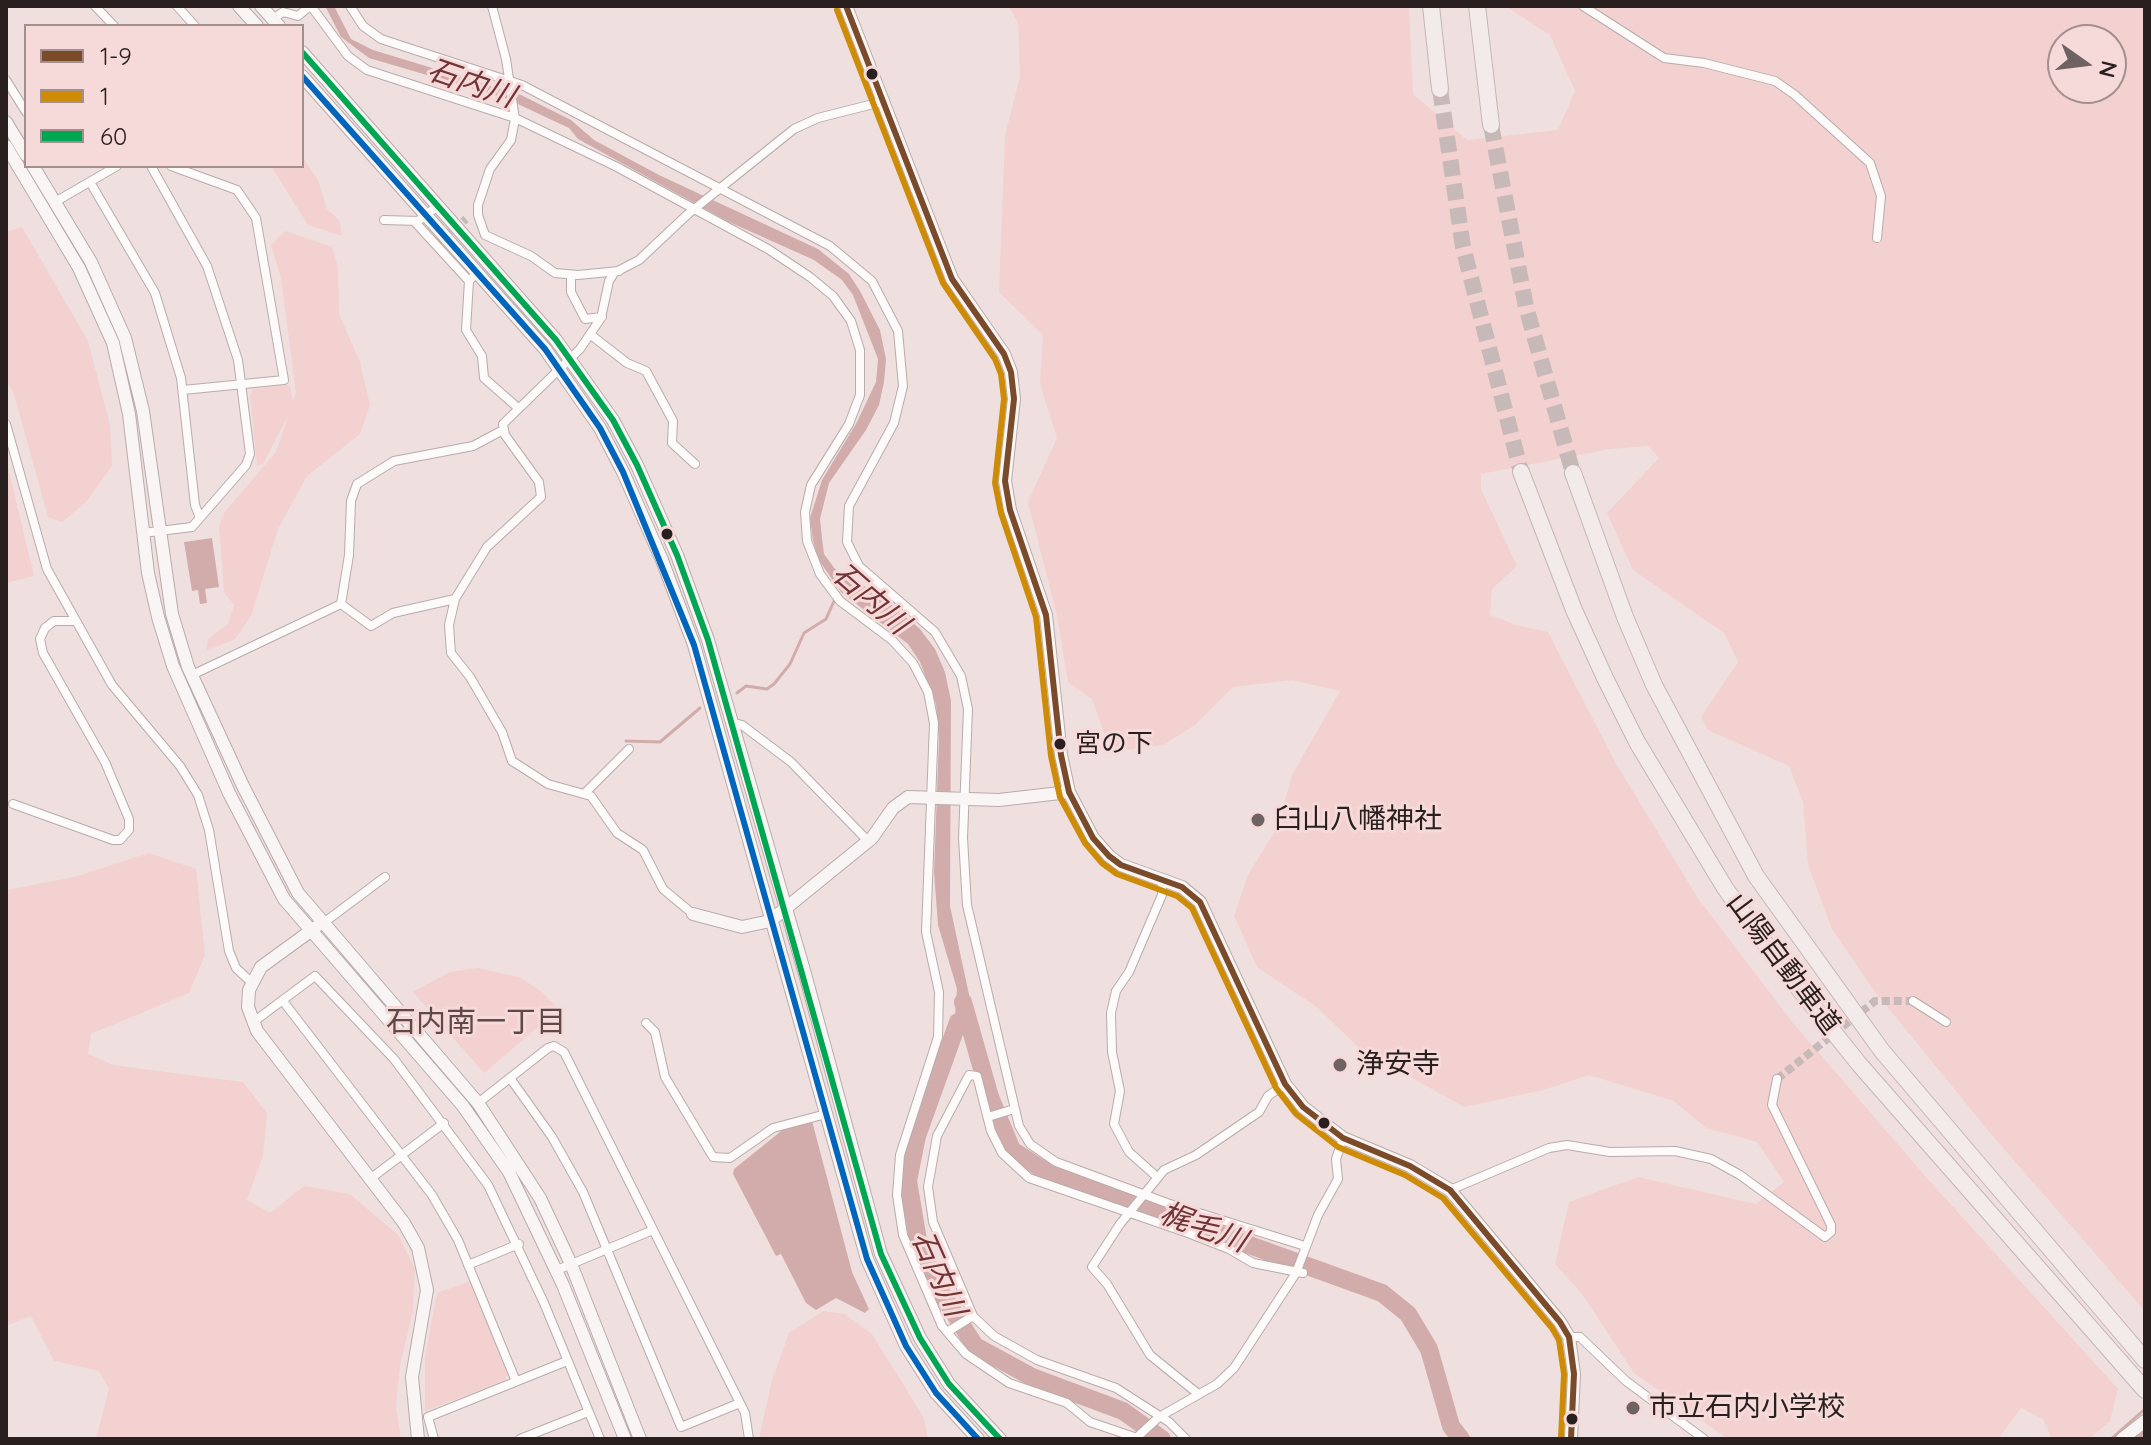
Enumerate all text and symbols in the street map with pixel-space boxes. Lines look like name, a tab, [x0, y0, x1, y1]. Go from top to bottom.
legend	[24, 24, 304, 168]
north arrow	[2047, 24, 2127, 104]
text: 1-9	[100, 41, 132, 71]
water label: 石内川	[423, 52, 519, 116]
text: N	[2093, 58, 2124, 81]
unlabelled marker	[864, 66, 880, 82]
text: 1	[100, 81, 109, 111]
text: 60	[100, 121, 127, 151]
unlabelled marker	[659, 526, 675, 542]
water label: 石内川	[824, 556, 916, 642]
place label: 宮の下	[1075, 728, 1153, 760]
marker: 宮の下	[1052, 736, 1068, 752]
place label: 臼山八幡神社	[1274, 803, 1442, 837]
marker: 臼山八幡神社	[1249, 811, 1267, 829]
street label: 山陽自動車道	[1719, 887, 1847, 1041]
district label: 石内南一丁目	[386, 1005, 566, 1041]
place label: 浄安寺	[1356, 1048, 1440, 1082]
marker: 浄安寺	[1331, 1056, 1349, 1074]
unlabelled marker	[1316, 1115, 1332, 1131]
water label: 梶毛川	[1155, 1196, 1251, 1260]
water label: 石内川	[903, 1226, 973, 1322]
place label: 市立石内小学校	[1649, 1391, 1845, 1425]
marker: 市立石内小学校	[1624, 1399, 1642, 1417]
unlabelled marker	[1564, 1411, 1580, 1427]

